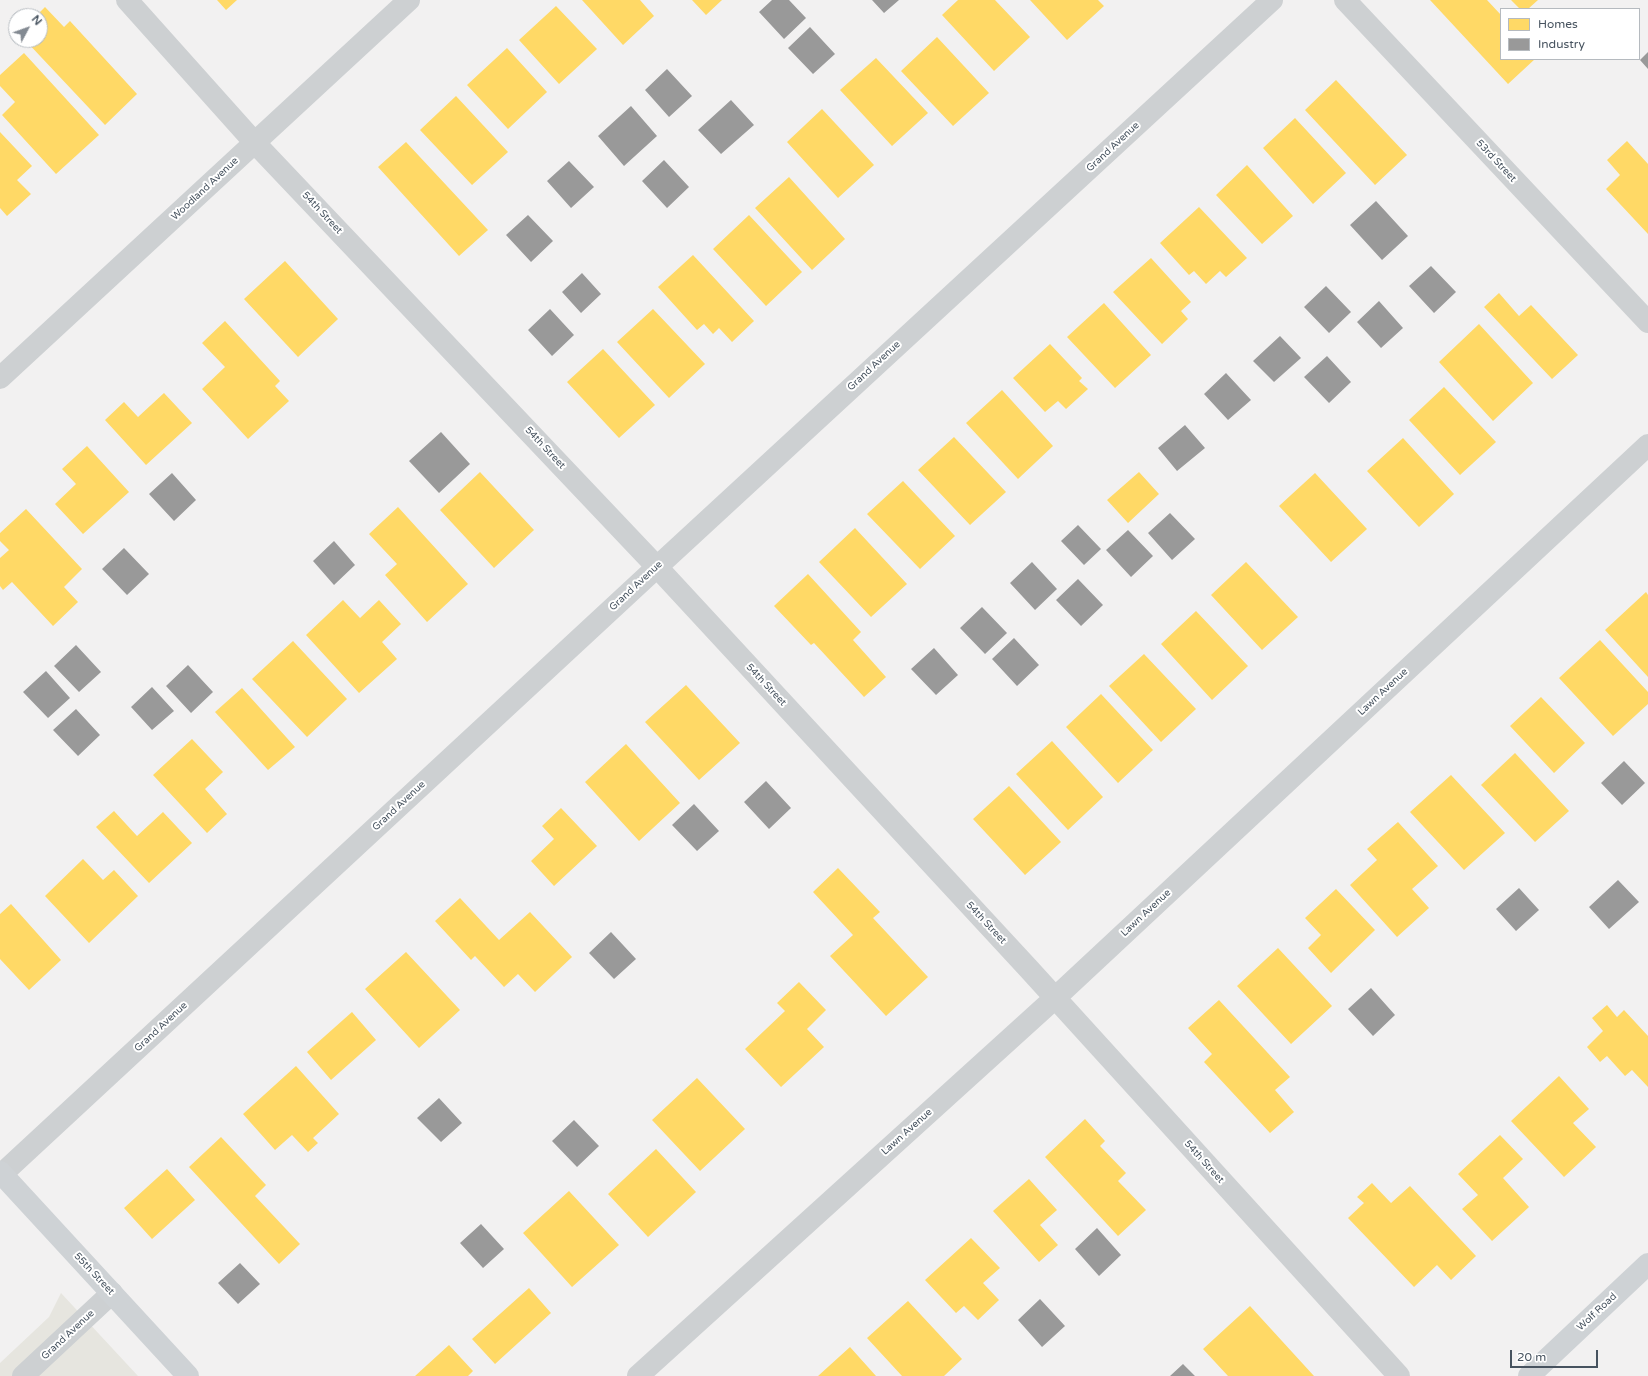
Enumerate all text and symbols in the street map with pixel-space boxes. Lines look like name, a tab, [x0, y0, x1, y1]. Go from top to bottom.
north arrow	[8, 8, 48, 48]
legend	[1500, 8, 1640, 60]
text: N	[29, 13, 44, 28]
text: Homes	[1538, 17, 1578, 31]
text: Industry	[1538, 37, 1585, 51]
street label: Grand Avenue	[1084, 119, 1142, 175]
street label: 53rd Street	[1473, 137, 1519, 185]
street label: Woodland Avenue	[169, 155, 241, 223]
street label: 54th Street	[299, 189, 345, 237]
street label: Grand Avenue	[845, 338, 903, 394]
street label: 54th Street	[522, 424, 568, 472]
street label: Grand Avenue	[607, 558, 665, 614]
street label: 54th Street	[743, 661, 789, 709]
street label: Lawn Avenue	[1356, 666, 1410, 718]
street label: Grand Avenue	[370, 778, 428, 834]
street label: Lawn Avenue	[1119, 887, 1173, 939]
street label: 54th Street	[963, 899, 1009, 947]
street label: Grand Avenue	[132, 999, 190, 1055]
street label: Lawn Avenue	[879, 1106, 935, 1158]
street label: 54th Street	[1182, 1138, 1226, 1186]
street label: 55th Street	[71, 1250, 117, 1298]
street label: Wolf Road	[1575, 1291, 1619, 1333]
street label: Grand Avenue	[39, 1307, 97, 1363]
scale bar	[1512, 1342, 1600, 1368]
text: 20 m	[1517, 1350, 1546, 1364]

